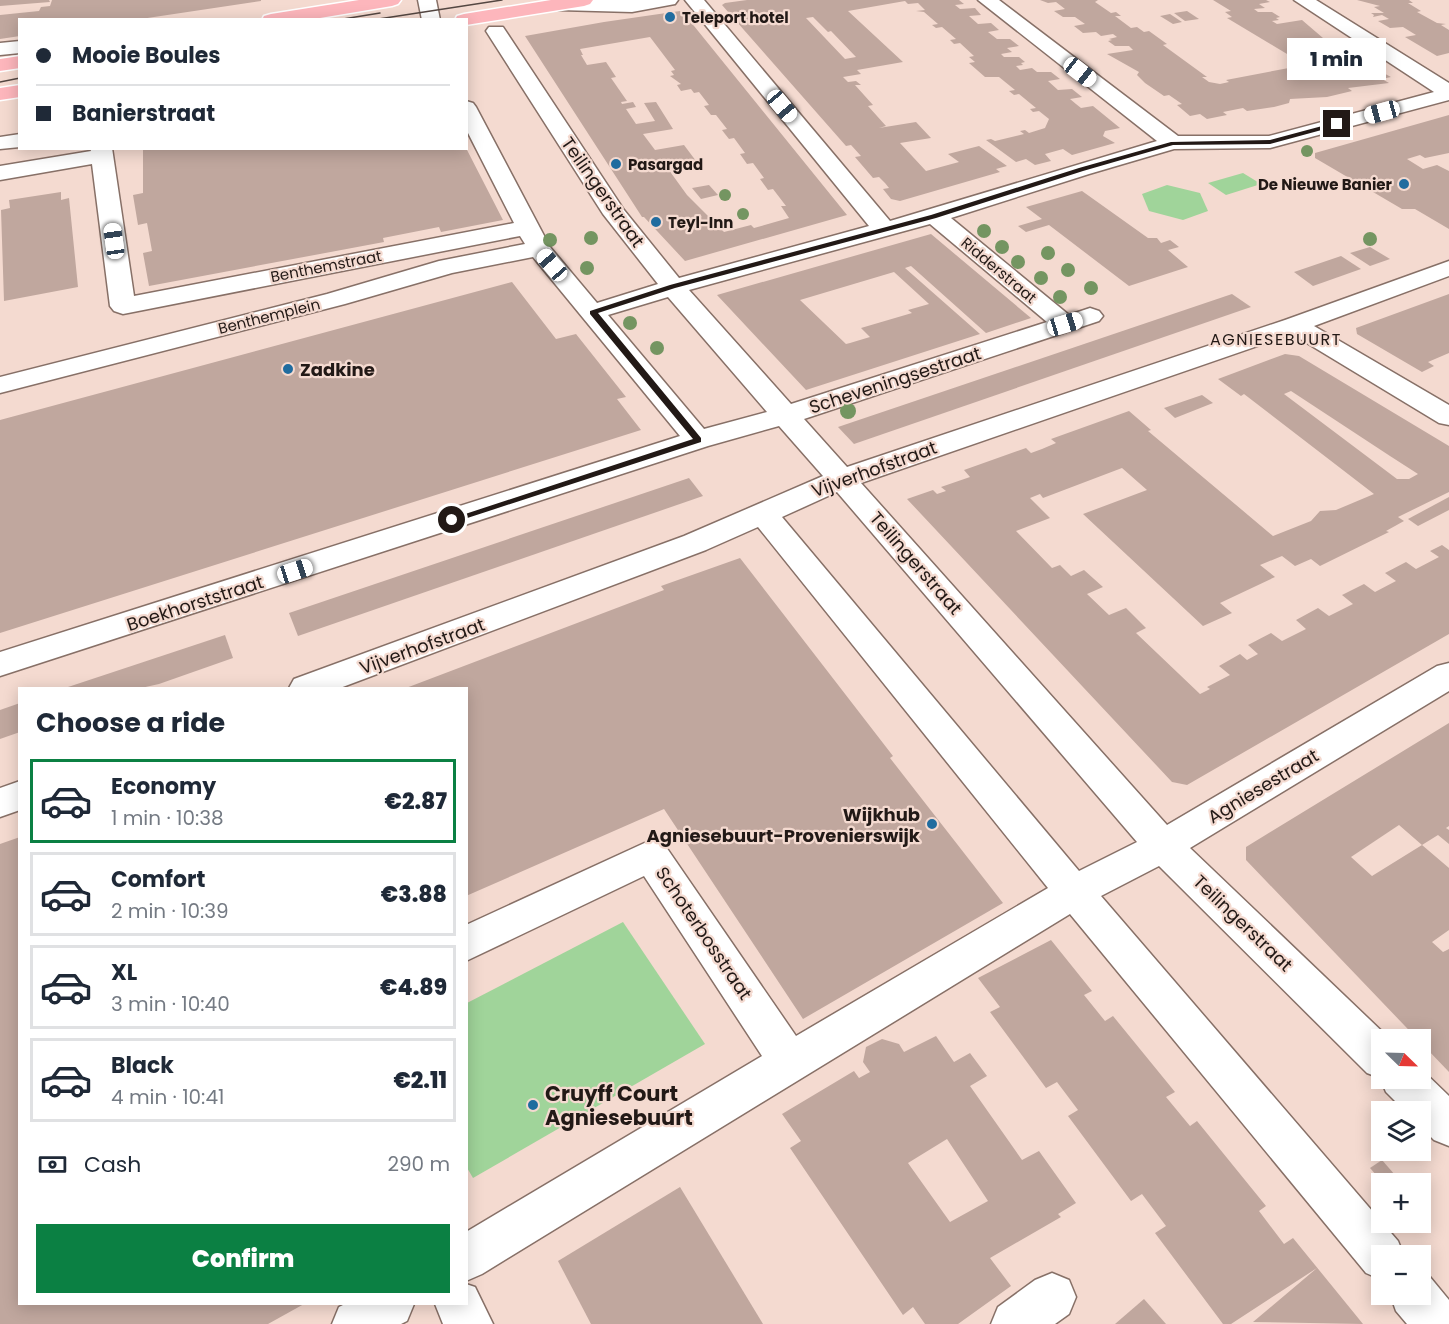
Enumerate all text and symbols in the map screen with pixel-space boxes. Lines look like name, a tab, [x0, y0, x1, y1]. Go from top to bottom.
place label: Teleport hotel	[682, 7, 789, 28]
marker: Teleport hotel	[663, 10, 677, 24]
callout: 1 min	[1288, 37, 1386, 79]
text: Mooie Boules	[72, 40, 221, 71]
text: 1 min	[1310, 45, 1363, 73]
car	[1060, 54, 1100, 90]
car	[764, 86, 800, 126]
text: Banierstraat	[72, 98, 215, 129]
car	[1362, 99, 1402, 125]
route end	[1323, 110, 1350, 137]
street label: Teilingerstraat	[556, 132, 650, 252]
place label: Pasargad	[628, 154, 703, 175]
marker: Pasargad	[609, 157, 623, 171]
place label: De Nieuwe Banier	[1258, 174, 1393, 195]
marker: De Nieuwe Banier	[1397, 177, 1411, 191]
place label: Teyl-Inn	[668, 212, 733, 233]
marker: Teyl-Inn	[649, 215, 663, 229]
car	[103, 222, 125, 260]
street label: Ridderstraat	[957, 232, 1041, 308]
street label: Benthemstraat	[269, 245, 383, 287]
car	[533, 246, 571, 284]
street label: Benthemplein	[216, 293, 322, 339]
car	[1045, 310, 1085, 338]
district label: AGNIESEBUURT	[1210, 328, 1342, 351]
street label: Scheveningsestraat	[806, 340, 984, 420]
place label: Zadkine	[300, 357, 375, 382]
marker: Zadkine	[281, 362, 295, 376]
street label: Vijverhofstraat	[808, 435, 940, 503]
route start	[438, 506, 465, 533]
street label: Teilingerstraat	[864, 506, 968, 620]
car	[275, 557, 315, 585]
street label: Boekhorststraat	[123, 569, 267, 637]
street label: Vijverhofstraat	[356, 612, 488, 680]
text: Choose a ride	[36, 704, 225, 741]
street label: Agniesestraat	[1203, 743, 1323, 829]
text: Economy	[111, 771, 216, 802]
icon: car	[39, 774, 93, 828]
text: €2.87	[385, 786, 447, 817]
place label: Wijkhub Agniesebuurt-Provenierswijk	[647, 802, 921, 848]
text: 1 min · 10:38	[111, 804, 224, 832]
marker: Wijkhub Agniesebuurt-Provenierswijk	[925, 817, 939, 831]
street label: Schoterbosstraat	[650, 862, 758, 1004]
text: Comfort	[111, 864, 205, 895]
icon: car	[39, 867, 93, 921]
street label: Teilingerstraat	[1188, 869, 1298, 977]
text: €3.88	[381, 879, 447, 910]
text: 2 min · 10:39	[111, 897, 229, 925]
text: XL	[111, 957, 137, 988]
icon: car	[39, 960, 93, 1014]
text: €4.89	[380, 972, 447, 1003]
text: 3 min · 10:40	[111, 990, 230, 1018]
north arrow	[1371, 1029, 1431, 1089]
map controls	[1371, 1029, 1431, 1305]
text: Black	[111, 1050, 174, 1081]
icon: car	[39, 1053, 93, 1107]
text: €2.11	[393, 1065, 447, 1096]
place label: Cruyff Court Agniesebuurt	[545, 1079, 693, 1132]
text: 4 min · 10:41	[111, 1083, 224, 1111]
marker: Cruyff Court Agniesebuurt	[526, 1098, 540, 1112]
button: layers	[1371, 1101, 1431, 1161]
icon: cash	[36, 1148, 69, 1181]
text: Cash	[84, 1149, 141, 1180]
text: 290 m	[387, 1150, 450, 1178]
button: +	[1371, 1173, 1431, 1233]
button: Confirm	[36, 1224, 450, 1293]
button: −	[1371, 1245, 1431, 1305]

